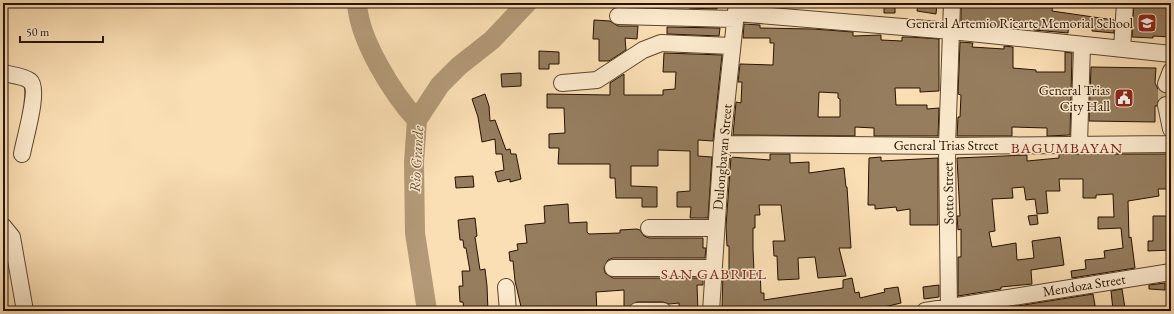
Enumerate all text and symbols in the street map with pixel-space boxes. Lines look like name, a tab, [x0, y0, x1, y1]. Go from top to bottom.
school or university icon: General Artemio Ricarte Memorial School	[1136, 12, 1158, 34]
place label: General Artemio Ricarte Memorial School	[906, 14, 1134, 32]
scale bar	[20, 18, 103, 44]
text: 50 m	[26, 24, 50, 40]
place label: General Trias City Hall	[1039, 81, 1111, 115]
public building icon: General Trias City Hall	[1113, 87, 1135, 109]
street label: Dulongbayan Street	[708, 103, 736, 211]
water label: Rio Grande	[405, 125, 427, 193]
street label: General Trias Street	[894, 136, 999, 154]
district label: BAGUMBAYAN	[1011, 138, 1123, 157]
street label: Sotto Street	[938, 161, 958, 225]
district label: SAN GABRIEL	[661, 264, 767, 283]
street label: Mendoza Street	[1041, 269, 1127, 300]

